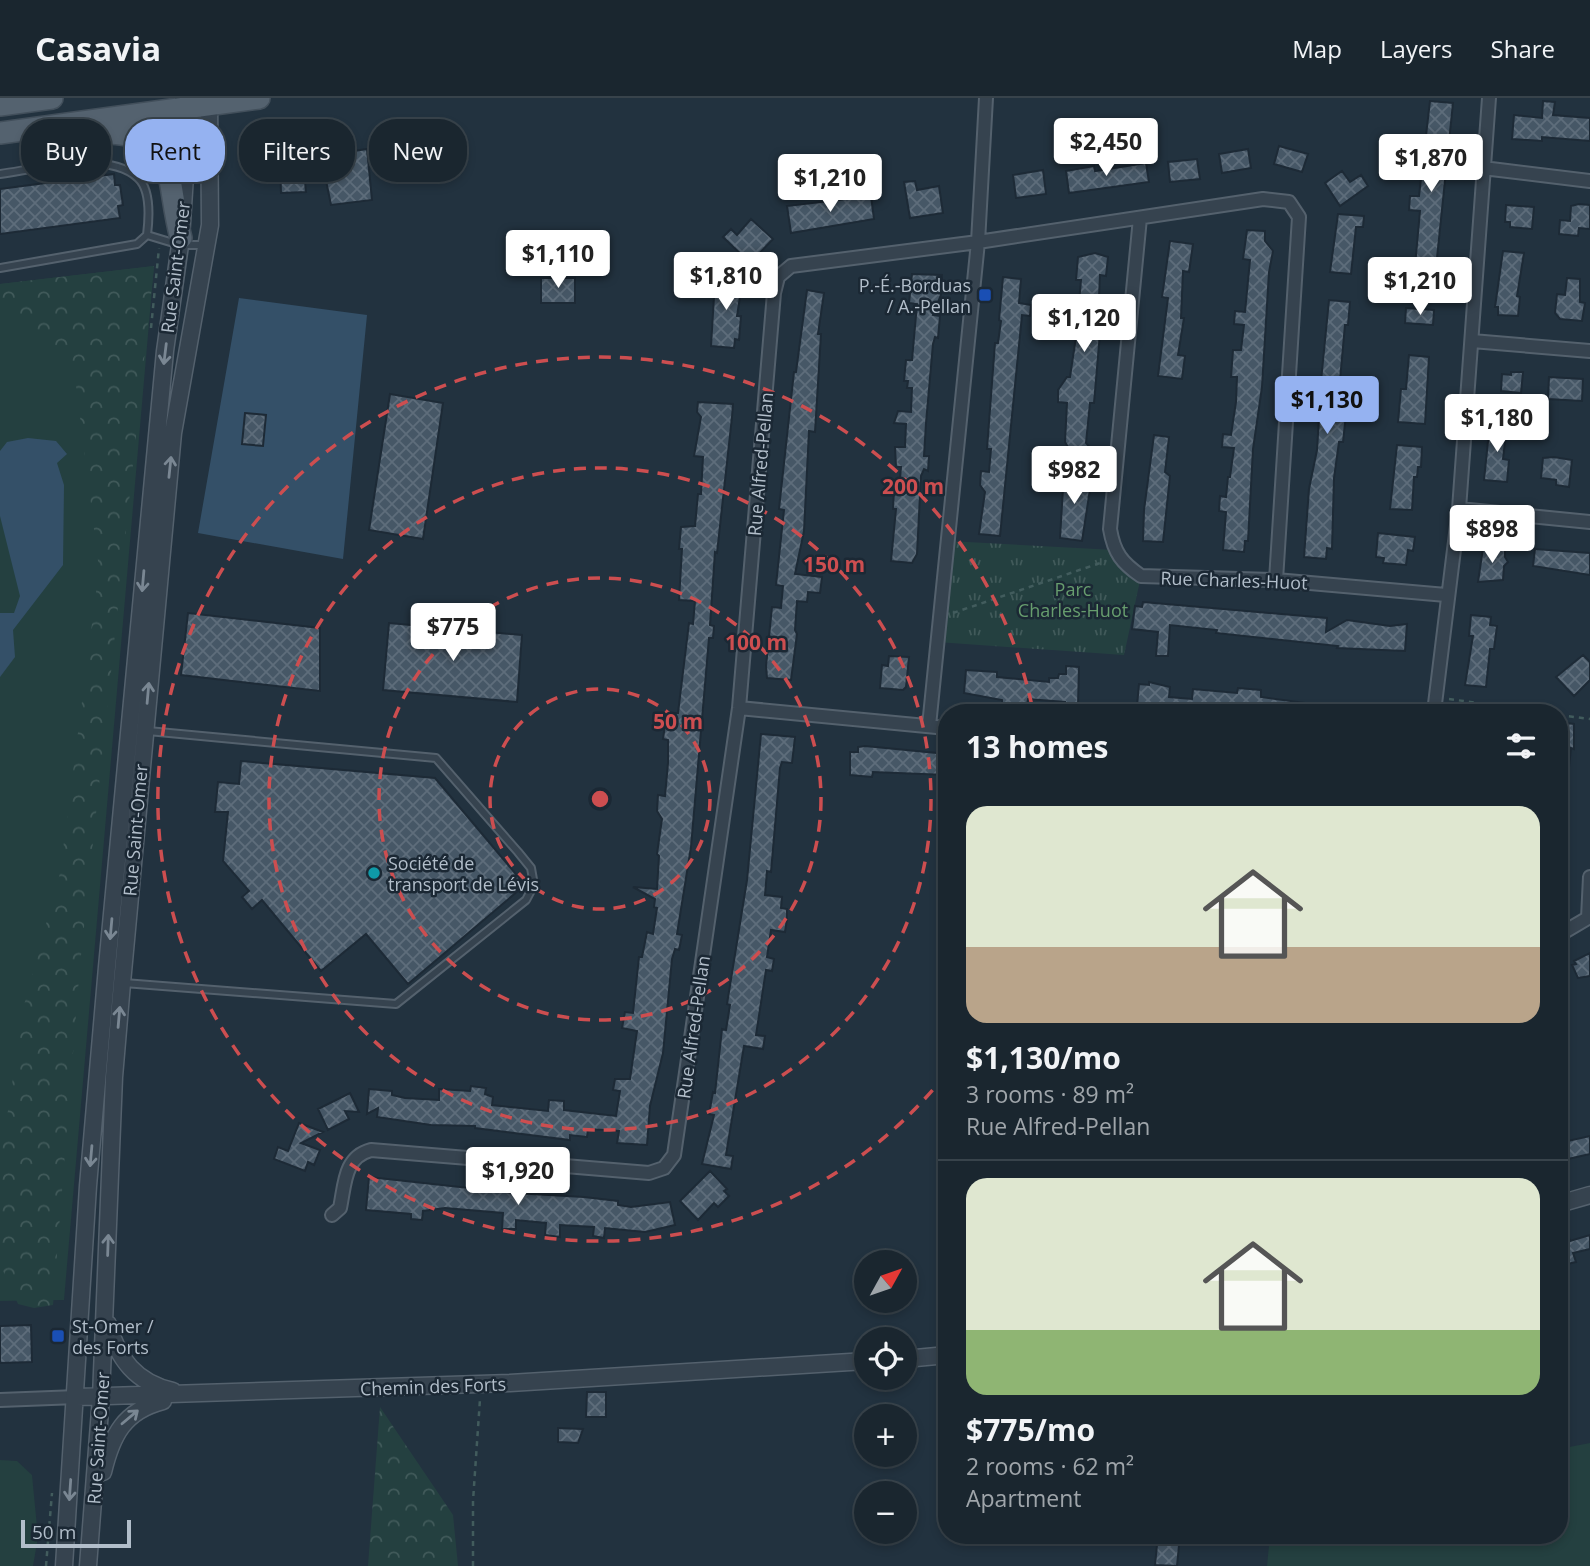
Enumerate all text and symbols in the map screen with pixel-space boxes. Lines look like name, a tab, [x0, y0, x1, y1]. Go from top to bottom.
text: Casavia	[35, 26, 161, 71]
text: Map	[1292, 32, 1342, 65]
text: Layers	[1380, 32, 1453, 65]
text: Share	[1491, 32, 1555, 65]
pin: $2,450	[1049, 118, 1163, 178]
chip: Buy	[21, 119, 111, 182]
chip: Rent	[125, 119, 225, 182]
chip: Filters	[239, 119, 355, 182]
chip: New	[369, 119, 467, 182]
text: $2,450	[1070, 125, 1142, 157]
pin: $1,870	[1374, 134, 1488, 194]
text: $1,870	[1395, 141, 1467, 173]
pin: $1,210	[773, 155, 887, 214]
text: $1,210	[794, 161, 866, 193]
street label: Rue Saint-Omer	[155, 199, 195, 334]
pin: $1,110	[501, 230, 615, 290]
text: $1,110	[522, 237, 594, 269]
pin: $1,810	[669, 252, 783, 312]
pin: $1,210	[1363, 258, 1477, 317]
text: $1,810	[690, 259, 762, 291]
text: $1,210	[1384, 264, 1456, 296]
place label: P.-É.-Borduas / A.-Pellan	[859, 273, 971, 318]
marker: P.-É.-Borduas / A.-Pellan	[977, 287, 993, 303]
pin: $1,120	[1027, 294, 1141, 354]
text: $1,120	[1048, 301, 1120, 333]
one-way arrow	[158, 342, 171, 365]
pin: $1,130	[1270, 376, 1384, 436]
text: $1,130	[1291, 383, 1363, 415]
street label: Rue Alfred-Pellan	[742, 391, 778, 537]
pin: $1,180	[1440, 394, 1554, 454]
text: $1,180	[1461, 401, 1533, 433]
pin: $982	[1033, 446, 1115, 506]
text: $982	[1048, 453, 1100, 485]
one-way arrow	[164, 456, 177, 478]
text: 200 m	[882, 472, 944, 500]
pin: $898	[1451, 505, 1533, 565]
text: $898	[1466, 512, 1518, 544]
text: 150 m	[803, 550, 865, 578]
street label: Rue Charles-Huot	[1160, 565, 1308, 595]
one-way arrow	[136, 569, 149, 592]
park label: Parc Charles-Huot	[1018, 577, 1128, 622]
pin: $775	[412, 603, 494, 663]
text: $775	[427, 610, 479, 642]
text: 100 m	[725, 628, 787, 656]
one-way arrow	[142, 682, 155, 705]
text: 50 m	[653, 707, 703, 735]
text: 13 homes	[966, 726, 1109, 767]
icon: filters	[1502, 727, 1540, 765]
street label: Rue Saint-Omer	[117, 762, 153, 897]
centre of rings	[588, 787, 612, 811]
place label: Société de transport de Lévis	[388, 851, 539, 896]
icon: home	[1190, 851, 1316, 977]
marker: Société de transport de Lévis	[366, 865, 382, 881]
one-way arrow	[104, 917, 117, 940]
street label: Rue Alfred-Pellan	[671, 954, 715, 1100]
one-way arrow	[113, 1007, 126, 1029]
text: $1,130/mo	[966, 1037, 1121, 1078]
text: 3 rooms · 89 m²	[966, 1078, 1134, 1110]
text: Rue Alfred-Pellan	[966, 1110, 1150, 1142]
one-way arrow	[84, 1144, 97, 1167]
pin: $1,920	[461, 1148, 575, 1207]
text: $1,920	[482, 1154, 554, 1186]
icon: home	[1190, 1223, 1316, 1349]
one-way arrow	[101, 1233, 114, 1256]
north arrow	[854, 1250, 917, 1312]
map controls	[854, 1250, 917, 1544]
place label: St-Omer / des Forts	[72, 1314, 154, 1359]
button: locate	[854, 1327, 917, 1390]
marker: St-Omer / des Forts	[50, 1328, 66, 1344]
street label: Rue Saint-Omer	[81, 1370, 115, 1505]
street label: Chemin des Forts	[360, 1371, 506, 1401]
button: +	[854, 1404, 917, 1467]
text: $775/mo	[966, 1409, 1095, 1450]
one-way arrow	[121, 1410, 139, 1426]
text: 2 rooms · 62 m²	[966, 1450, 1134, 1482]
one-way arrow	[63, 1478, 76, 1501]
button: −	[854, 1481, 917, 1544]
text: Apartment	[966, 1482, 1082, 1514]
scale bar	[21, 1517, 131, 1549]
text: 50 m	[32, 1519, 76, 1545]

